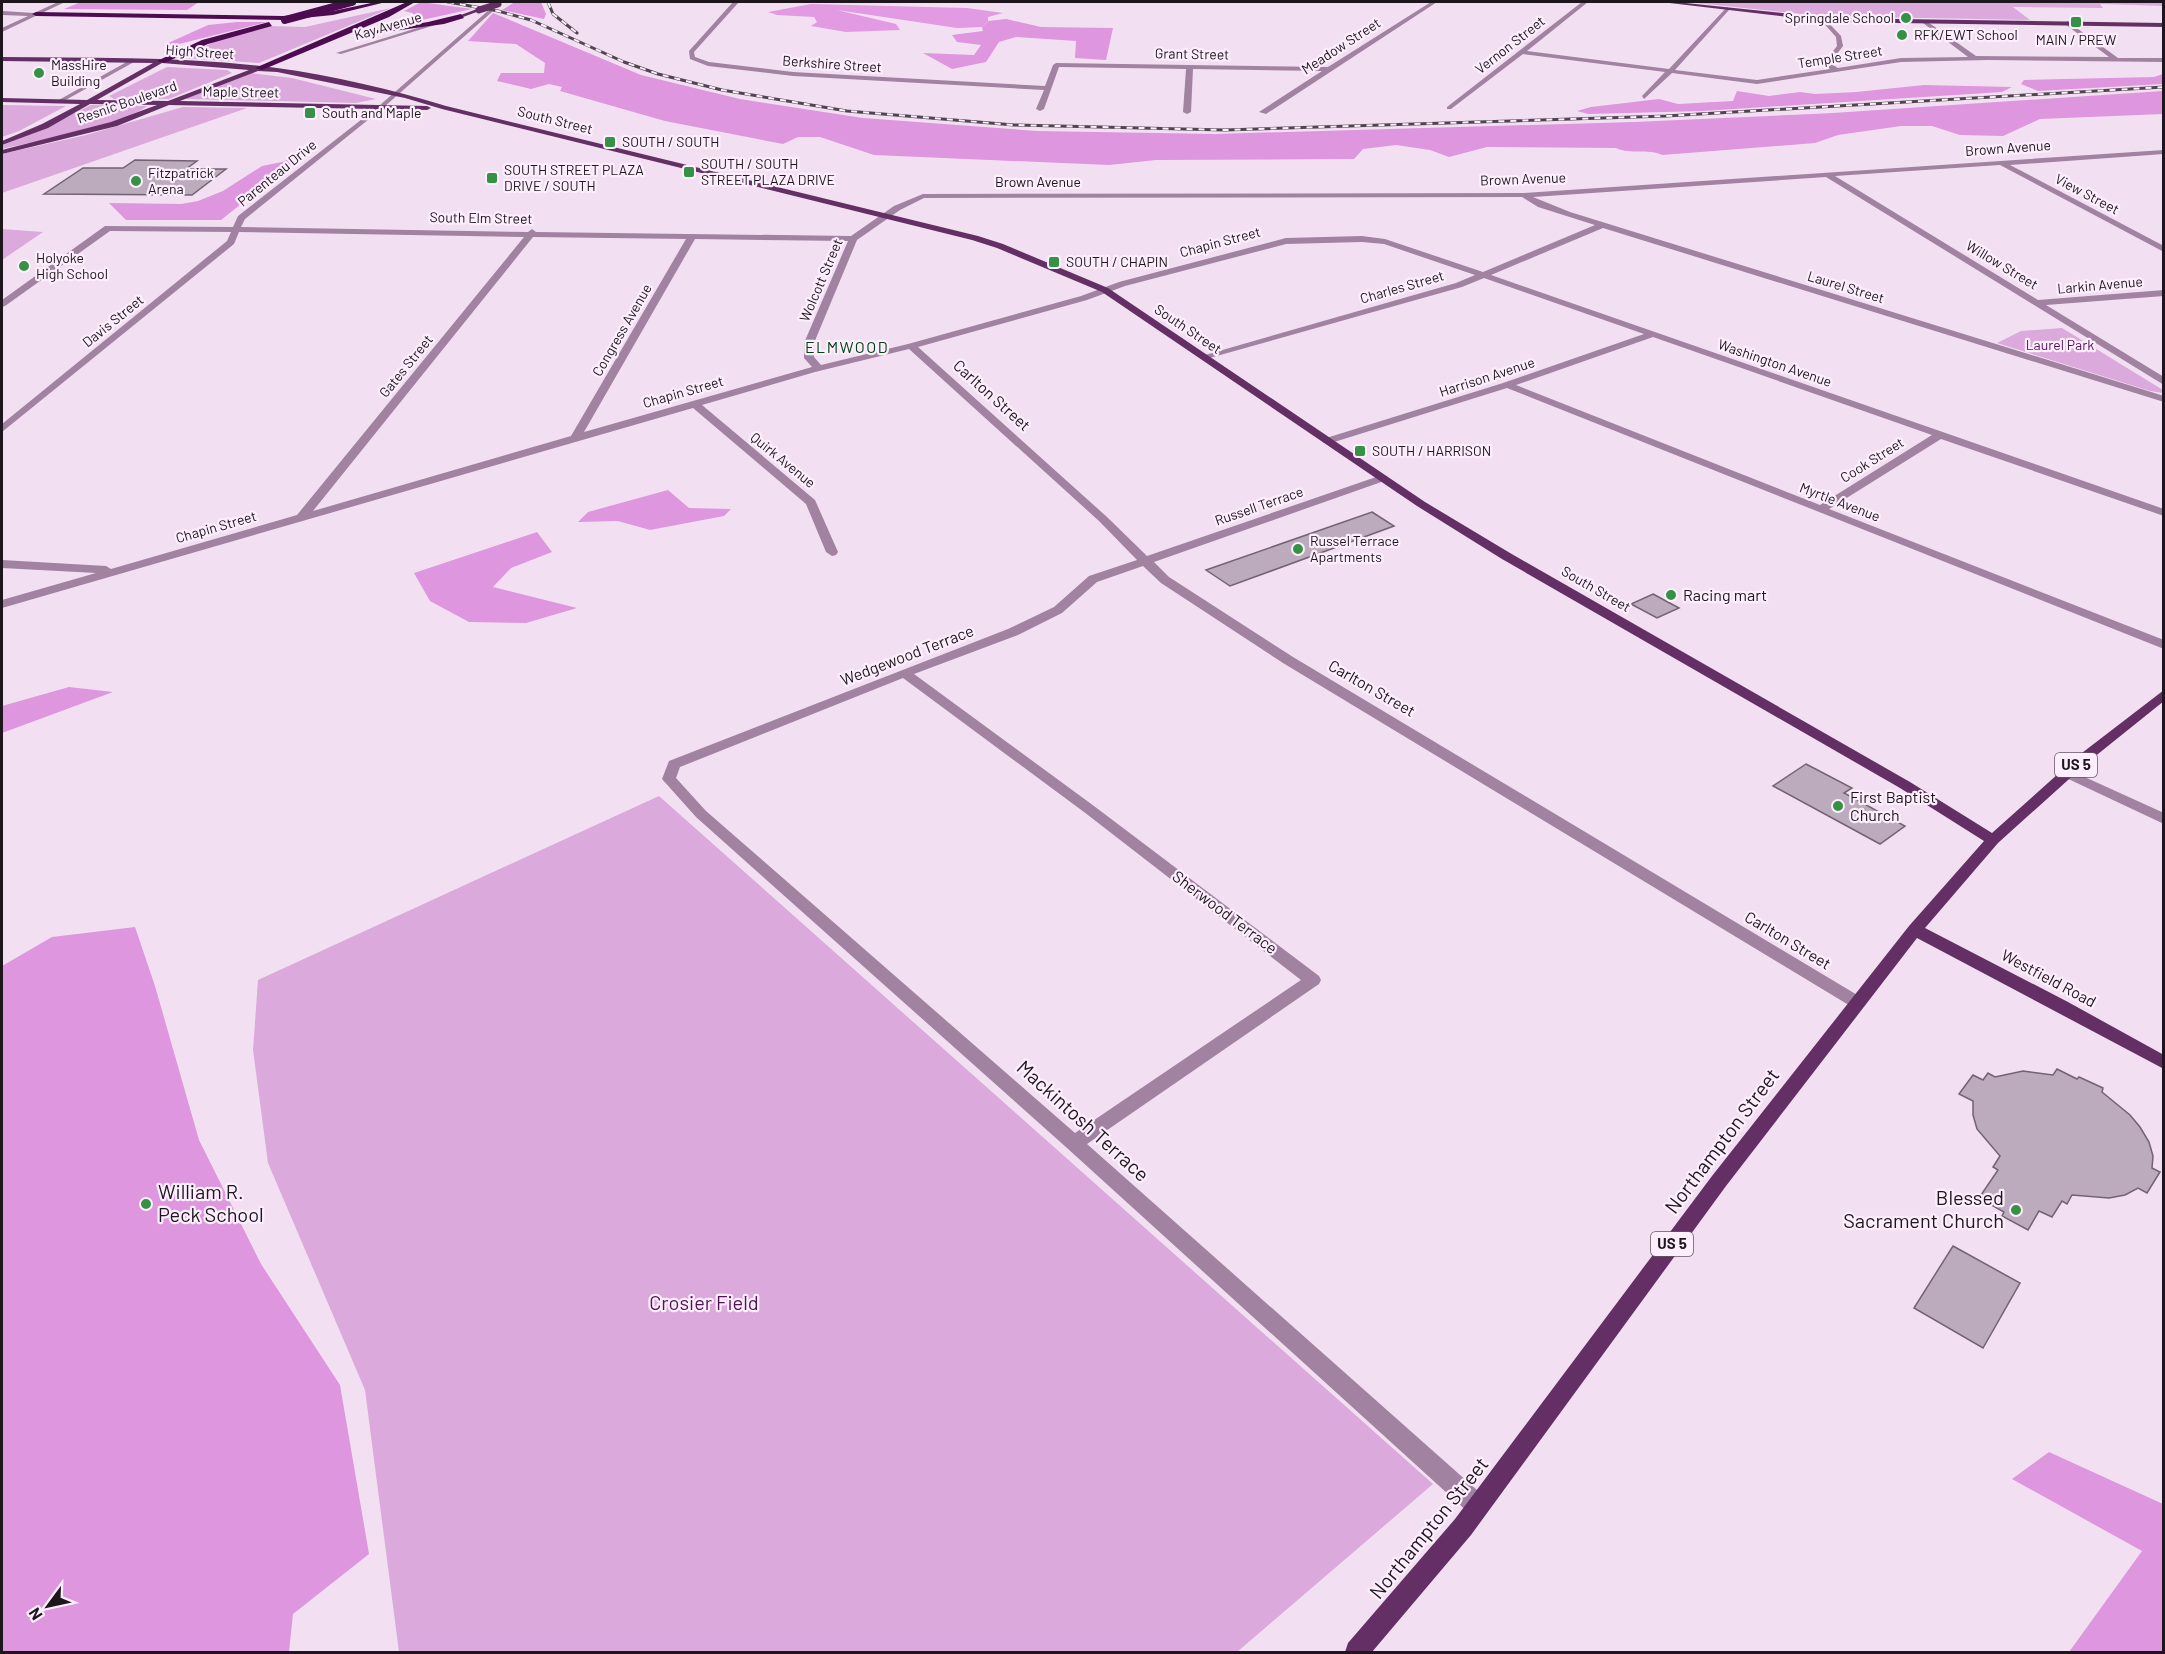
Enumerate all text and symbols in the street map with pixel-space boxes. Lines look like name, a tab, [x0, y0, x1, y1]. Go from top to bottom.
street label: Kay Avenue	[352, 8, 424, 43]
place label: Springdale School	[1785, 9, 1894, 26]
marker: Springdale School	[1899, 11, 1913, 25]
street label: Vernon Street	[1471, 12, 1548, 77]
street label: Meadow Street	[1298, 14, 1383, 77]
marker: MAIN / PREW	[2069, 15, 2083, 29]
place label: RFK/EWT School	[1914, 26, 2018, 43]
marker: RFK/EWT School	[1895, 28, 1909, 42]
place label: MAIN / PREW	[2036, 31, 2116, 48]
street label: High Street	[165, 41, 235, 62]
street label: Temple Street	[1796, 41, 1883, 72]
street label: Grant Street	[1155, 44, 1229, 63]
street label: Berkshire Street	[782, 52, 882, 75]
place label: MassHire Building	[51, 56, 107, 89]
marker: MassHire Building	[32, 66, 46, 80]
street label: Resnic Boulevard	[75, 76, 179, 127]
street label: Maple Street	[203, 82, 279, 101]
street label: South Street	[516, 102, 595, 137]
place label: South and Maple	[322, 104, 421, 121]
marker: South and Maple	[303, 106, 317, 120]
place label: SOUTH / SOUTH	[622, 133, 719, 150]
marker: SOUTH / SOUTH	[603, 135, 617, 149]
street label: Parenteau Drive	[234, 136, 319, 210]
street label: Brown Avenue	[1964, 136, 2052, 159]
place label: SOUTH / SOUTH STREET PLAZA DRIVE	[701, 155, 835, 188]
place label: SOUTH STREET PLAZA DRIVE / SOUTH	[504, 161, 644, 194]
place label: Fitzpatrick Arena	[148, 164, 214, 197]
marker: SOUTH / SOUTH STREET PLAZA DRIVE	[682, 165, 696, 179]
street label: Brown Avenue	[1480, 169, 1566, 188]
street label: View Street	[2052, 170, 2122, 218]
marker: SOUTH STREET PLAZA DRIVE / SOUTH	[485, 171, 499, 185]
street label: Brown Avenue	[995, 173, 1081, 190]
marker: Fitzpatrick Arena	[129, 174, 143, 188]
street label: South Elm Street	[429, 208, 533, 227]
street label: Chapin Street	[1178, 223, 1262, 260]
street label: Wolcott Street	[795, 236, 846, 324]
street label: Willow Street	[1963, 236, 2041, 293]
place label: Holyoke High School	[36, 249, 108, 282]
place label: SOUTH / CHAPIN	[1066, 253, 1168, 270]
marker: SOUTH / CHAPIN	[1047, 255, 1061, 269]
marker: Holyoke High School	[17, 259, 31, 273]
street label: Charles Street	[1358, 266, 1446, 307]
street label: Laurel Street	[1806, 267, 1887, 306]
street label: Larkin Avenue	[2057, 272, 2143, 297]
street label: Congress Avenue	[588, 280, 655, 379]
street label: Davis Street	[79, 291, 147, 350]
street label: South Street	[1152, 300, 1225, 357]
street label: Gates Street	[375, 331, 436, 400]
street label: Washington Avenue	[1716, 335, 1834, 390]
park label: Laurel Park	[2026, 336, 2094, 353]
district label: ELMWOOD	[805, 337, 889, 356]
street label: Harrison Avenue	[1437, 353, 1537, 400]
street label: Carlton Street	[950, 355, 1035, 434]
street label: Chapin Street	[641, 372, 725, 411]
street label: Quirk Avenue	[747, 428, 819, 491]
street label: Cook Street	[1837, 433, 1907, 486]
place label: SOUTH / HARRISON	[1372, 442, 1491, 459]
marker: SOUTH / HARRISON	[1353, 444, 1367, 458]
street label: Myrtle Avenue	[1798, 478, 1883, 525]
street label: Russell Terrace	[1212, 482, 1305, 529]
street label: Chapin Street	[174, 507, 258, 546]
place label: Russel Terrace Apartments	[1310, 532, 1399, 565]
marker: Russel Terrace Apartments	[1291, 542, 1305, 556]
street label: South Street	[1559, 562, 1634, 615]
place label: Racing mart	[1683, 585, 1767, 604]
marker: Racing mart	[1664, 588, 1678, 602]
street label: Wedgewood Terrace	[838, 620, 976, 689]
street label: Carlton Street	[1325, 655, 1419, 720]
road number: US 5	[2055, 753, 2097, 777]
place label: First Baptist Church	[1850, 787, 1936, 824]
marker: First Baptist Church	[1831, 799, 1845, 813]
street label: Sherwood Terrace	[1169, 866, 1281, 957]
street label: Carlton Street	[1742, 906, 1835, 973]
street label: Westfield Road	[1999, 945, 2100, 1010]
street label: Mackintosh Terrace	[1013, 1055, 1155, 1186]
street label: Northampton Street	[1659, 1063, 1783, 1218]
place label: William R. Peck School	[158, 1179, 264, 1226]
place label: Blessed Sacrament Church	[1843, 1185, 2004, 1232]
marker: William R. Peck School	[139, 1197, 153, 1211]
marker: Blessed Sacrament Church	[2009, 1203, 2023, 1217]
road number: US 5	[1651, 1232, 1693, 1256]
park label: Crosier Field	[649, 1290, 759, 1314]
street label: Northampton Street	[1364, 1452, 1493, 1603]
north arrow	[18, 1576, 78, 1636]
text: N	[24, 1605, 46, 1624]

